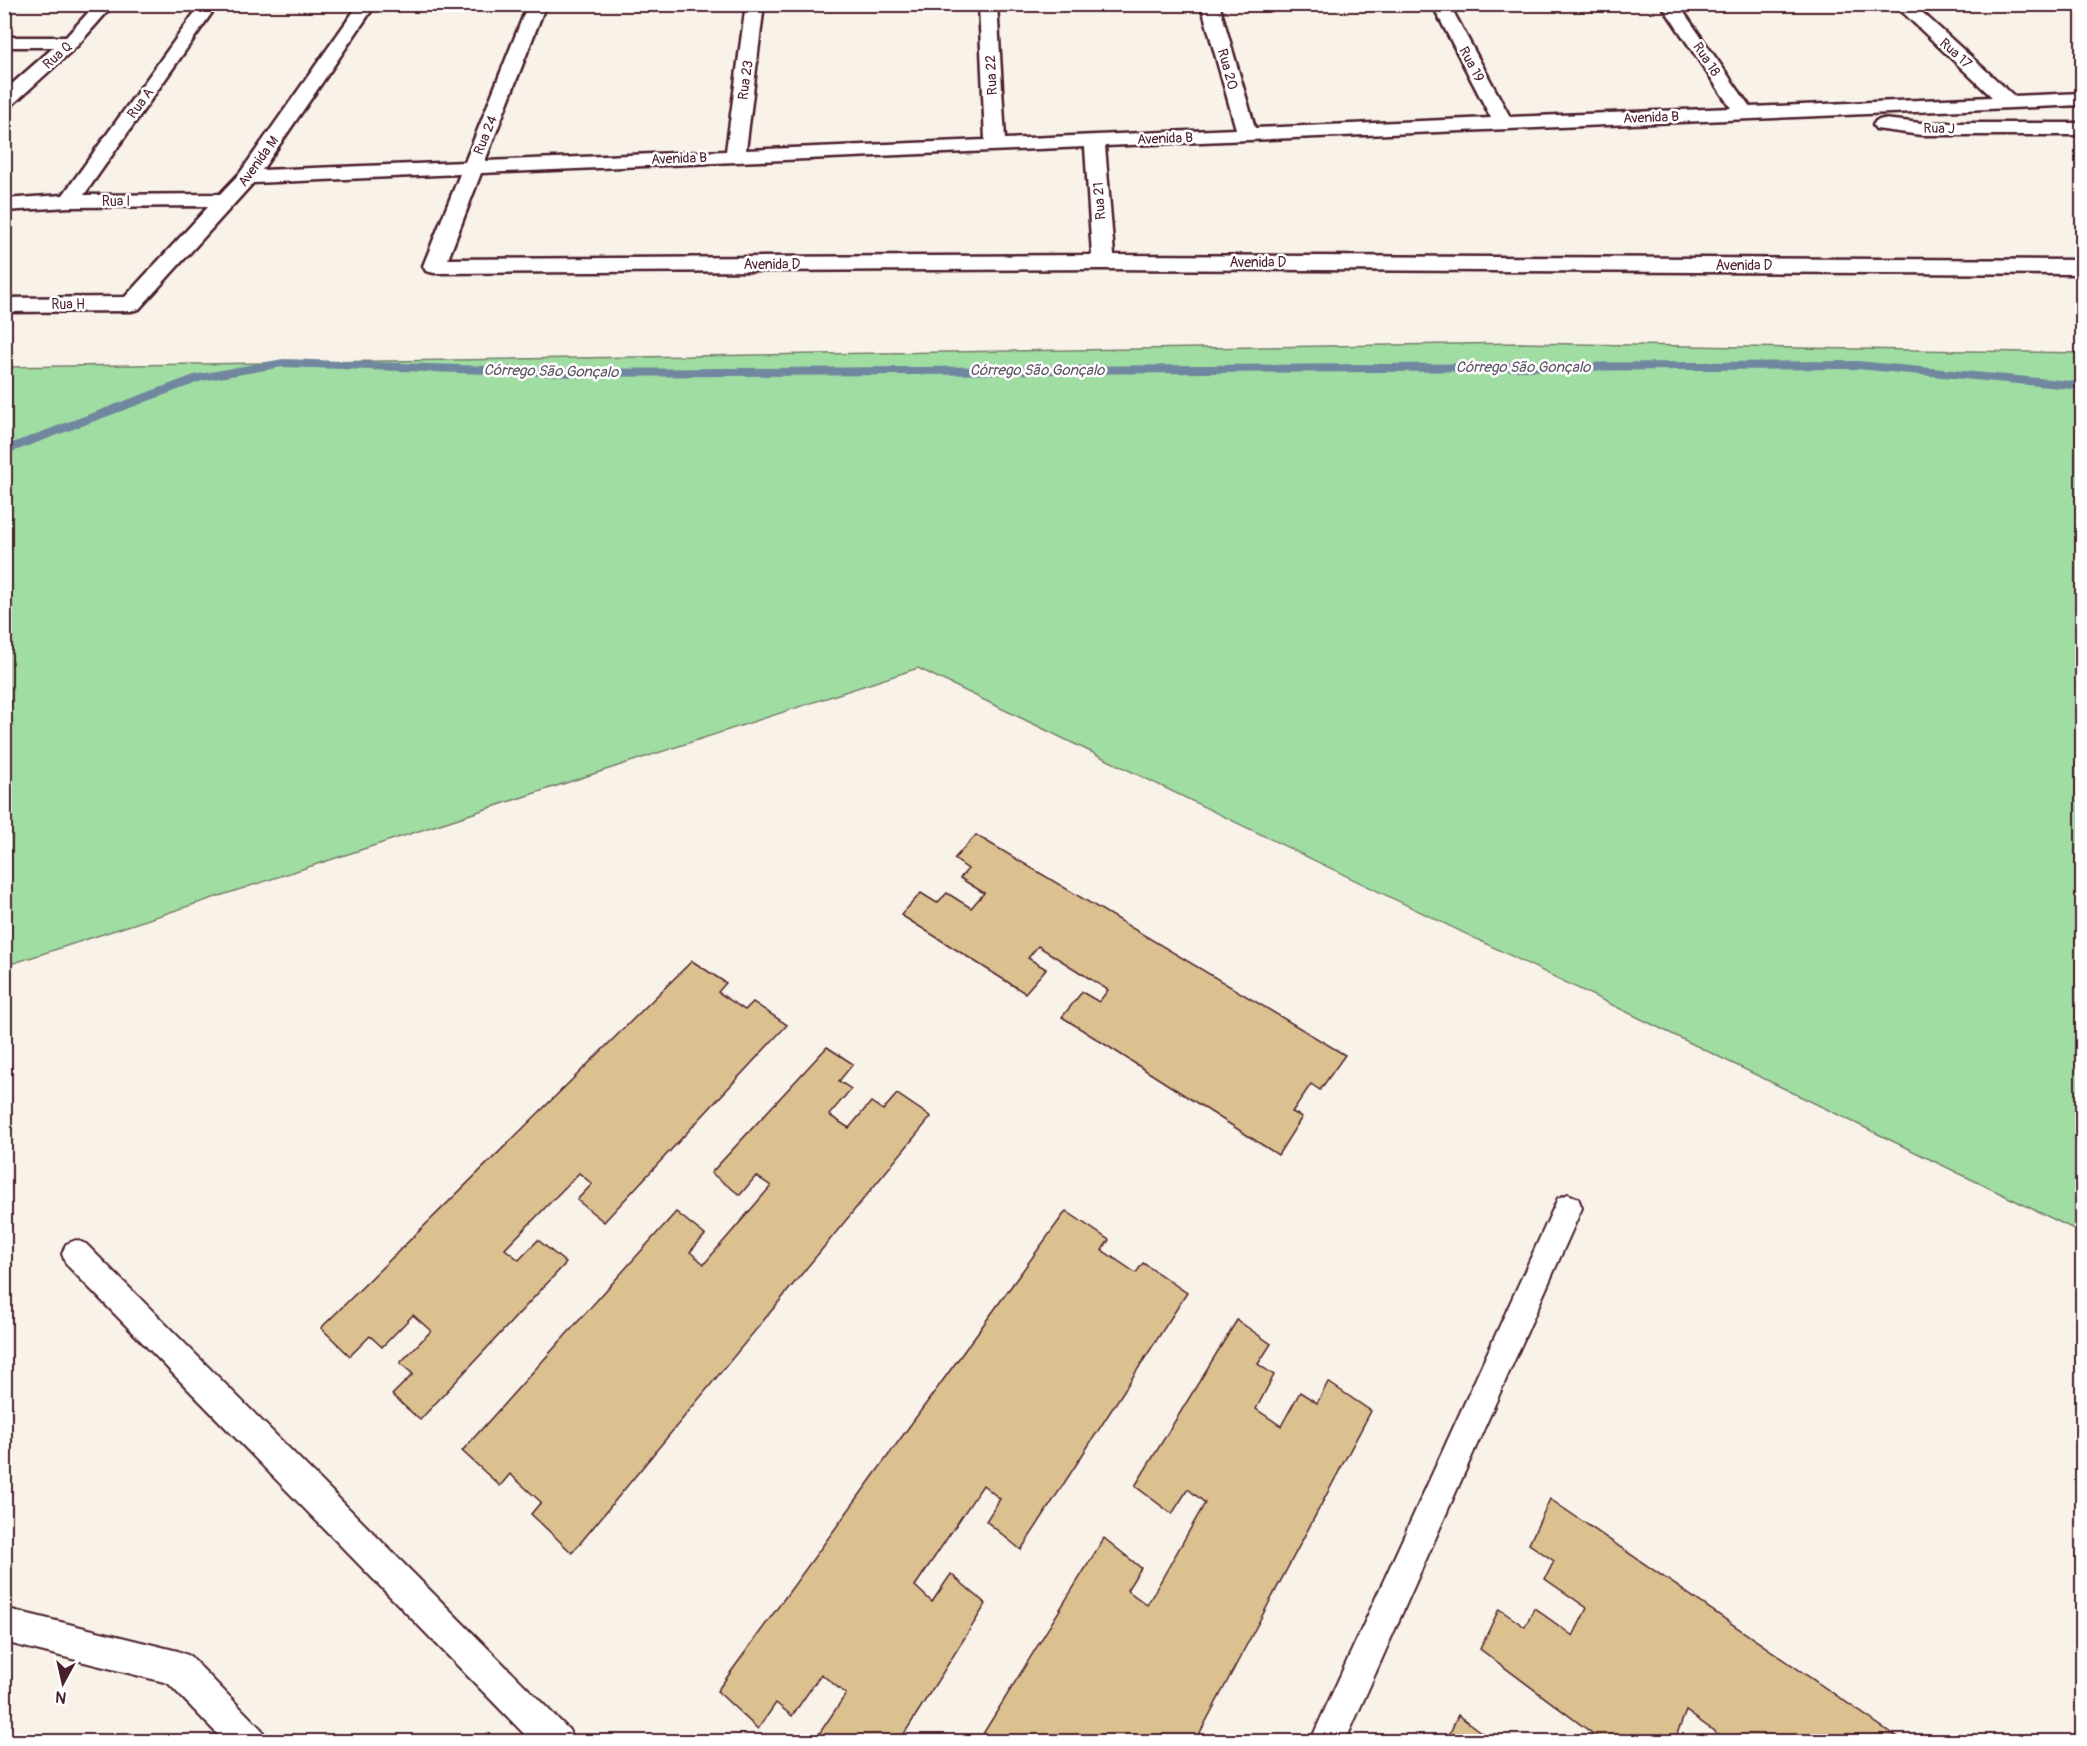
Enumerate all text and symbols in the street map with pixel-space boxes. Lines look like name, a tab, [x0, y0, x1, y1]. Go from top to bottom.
street label: Rua 17	[1936, 34, 1976, 73]
street label: Rua Q	[39, 38, 75, 73]
street label: Rua 18	[1689, 39, 1724, 79]
street label: Rua 19	[1455, 44, 1488, 85]
street label: Rua 20	[1214, 47, 1241, 92]
street label: Rua 22	[982, 54, 1001, 96]
street label: Rua 23	[734, 59, 757, 101]
street label: Rua A	[124, 85, 157, 122]
street label: Avenida B	[1623, 108, 1679, 127]
street label: Rua 24	[470, 113, 501, 157]
street label: Rua J	[1923, 120, 1955, 137]
street label: Avenida B	[1137, 129, 1193, 148]
street label: Avenida M	[234, 133, 282, 190]
street label: Avenida B	[651, 149, 707, 168]
street label: Rua 21	[1090, 181, 1109, 221]
street label: Rua I	[102, 193, 130, 210]
street label: Avenida D	[1230, 254, 1287, 271]
street label: Avenida D	[744, 256, 801, 273]
street label: Avenida D	[1716, 257, 1773, 274]
street label: Rua H	[51, 296, 85, 313]
water label: Córrego São Gonçalo	[1456, 358, 1591, 377]
water label: Córrego São Gonçalo	[484, 361, 619, 382]
water label: Córrego São Gonçalo	[970, 361, 1105, 380]
north arrow	[33, 1653, 93, 1713]
text: N	[54, 1686, 68, 1708]

